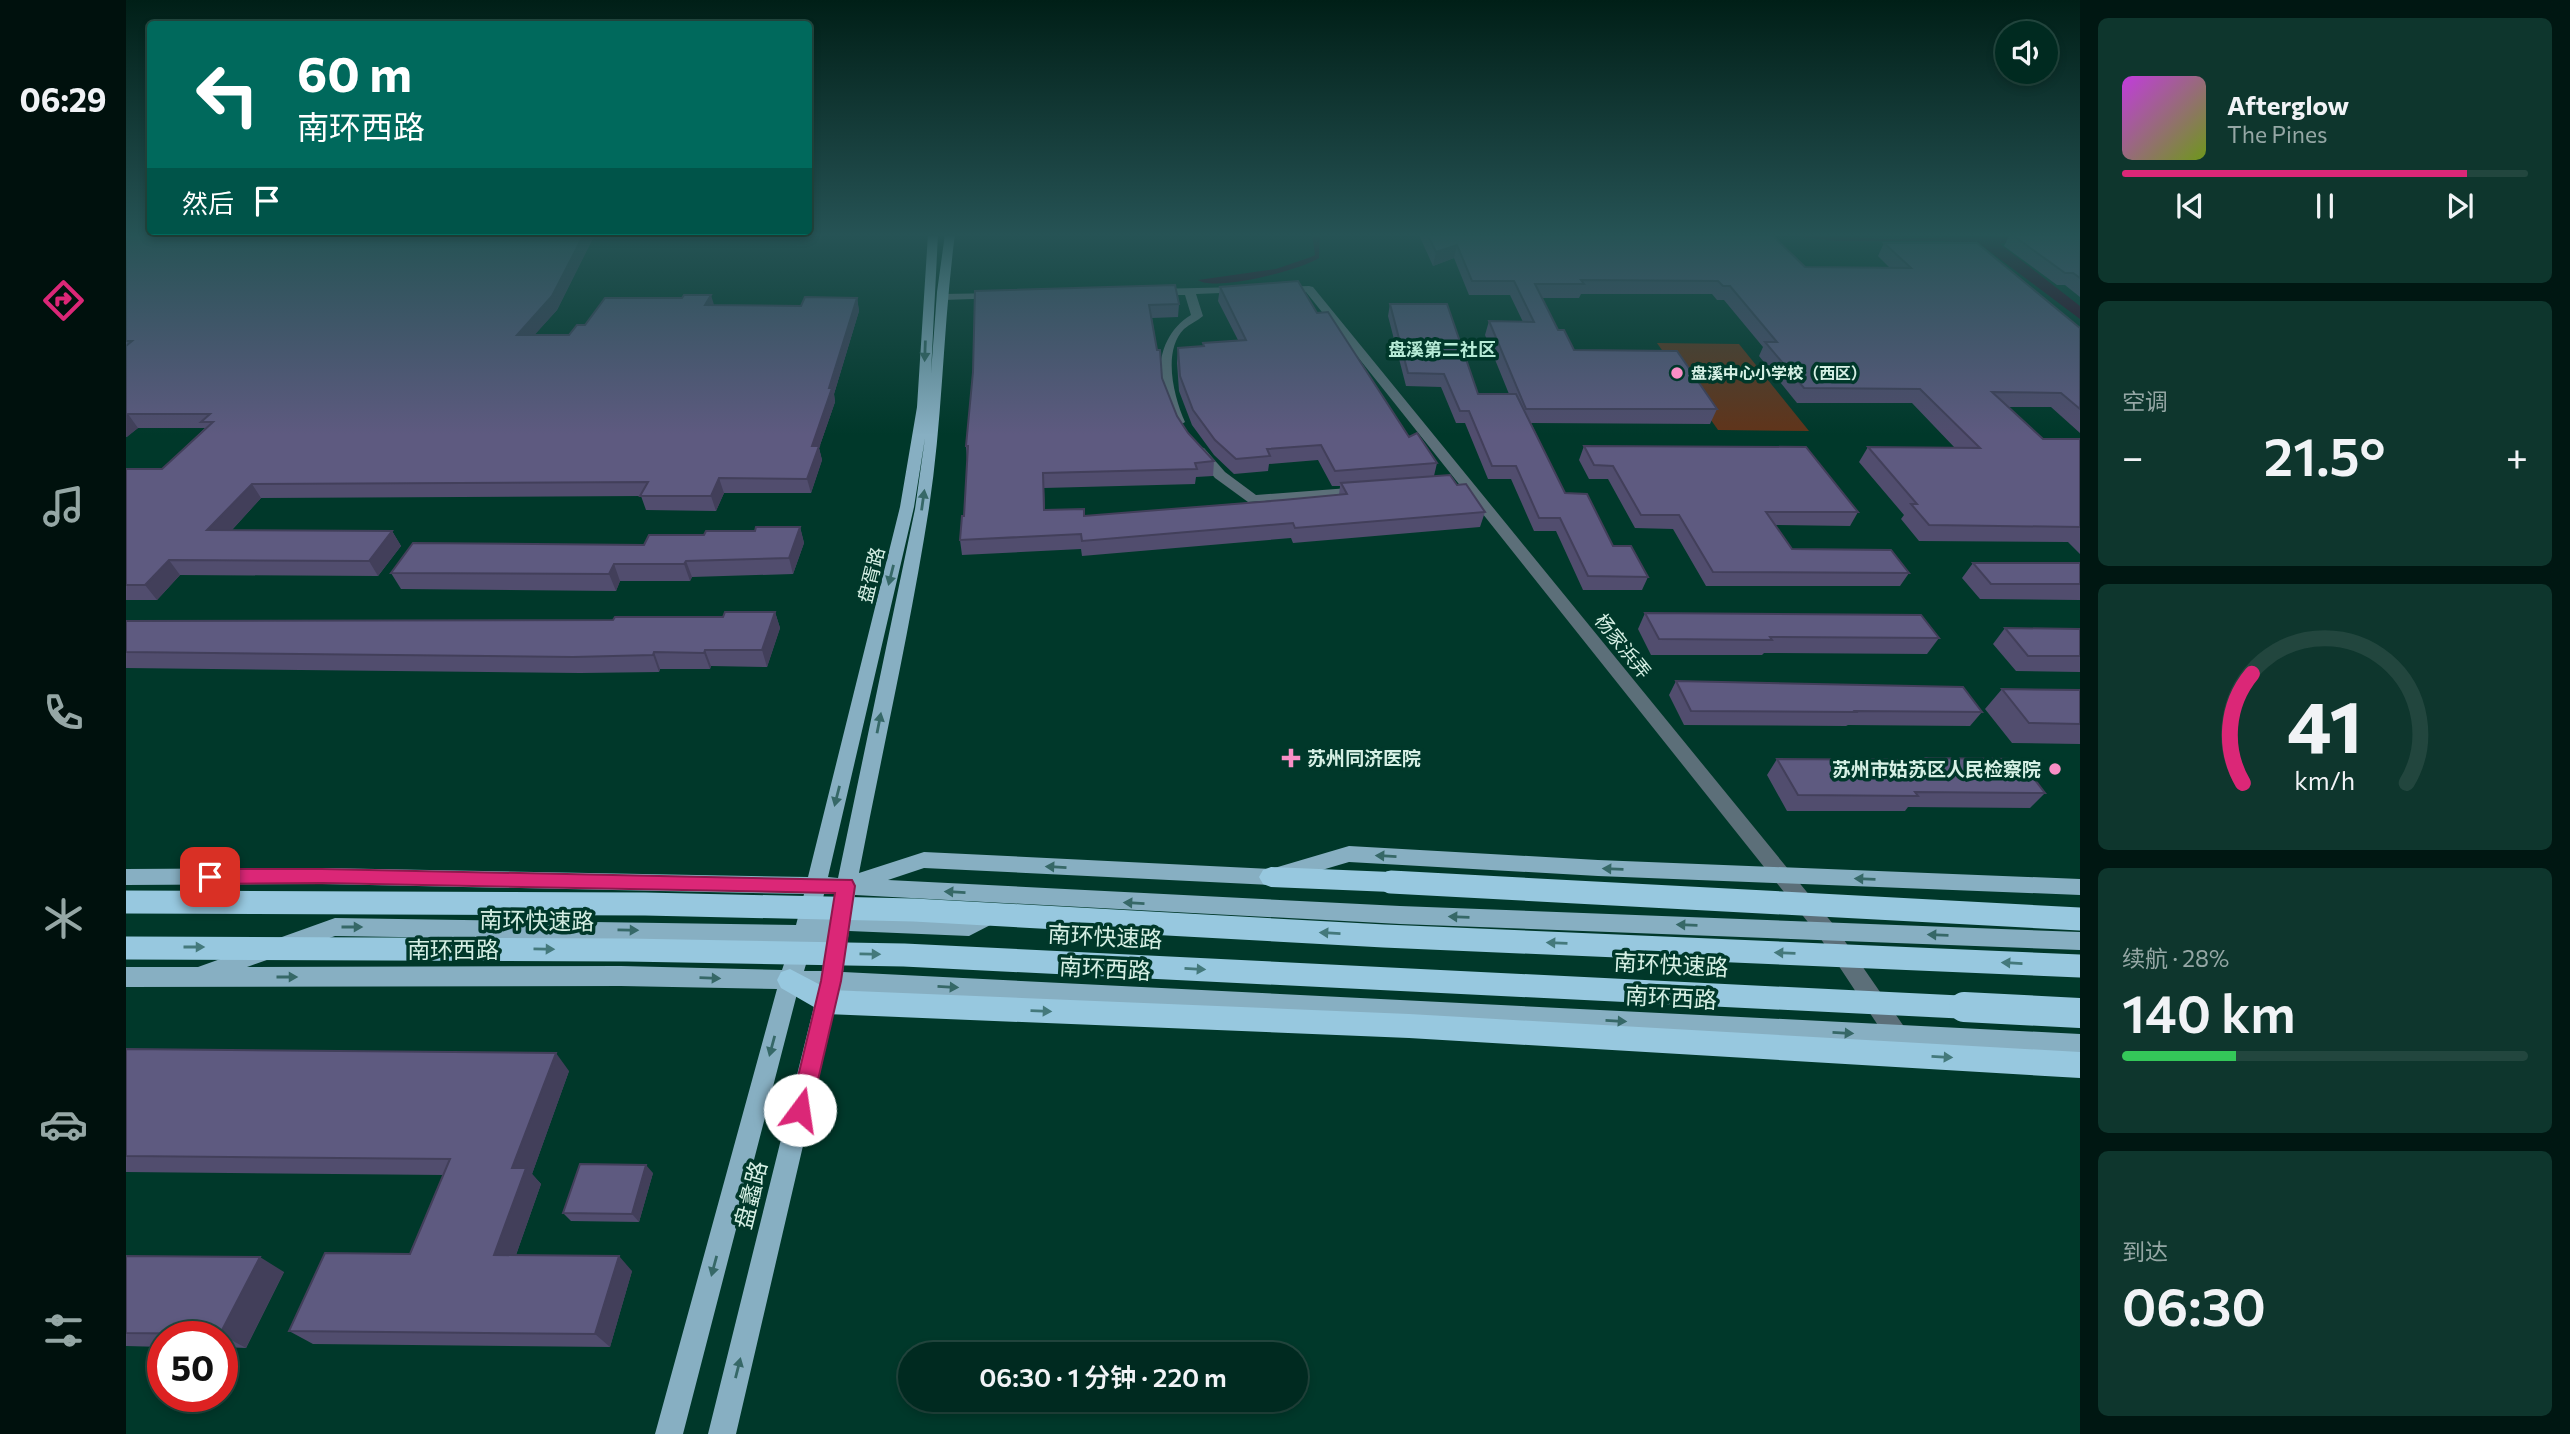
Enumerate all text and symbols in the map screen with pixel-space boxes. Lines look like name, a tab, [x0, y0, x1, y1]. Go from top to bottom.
map controls	[1995, 21, 2058, 84]
button: sound	[1995, 21, 2058, 84]
text: 60 m	[297, 42, 412, 102]
icon: left	[182, 49, 273, 140]
text: 06:29	[19, 79, 107, 119]
text: Afterglow	[2227, 89, 2349, 120]
text: 南环西路	[297, 106, 425, 146]
text: The Pines	[2227, 120, 2328, 148]
icon: arrive	[248, 182, 286, 220]
text: 然后	[182, 187, 234, 218]
icon: previous	[2171, 187, 2209, 225]
icon: pause	[2306, 187, 2344, 225]
icon: next	[2441, 187, 2479, 225]
icon: directions	[39, 276, 88, 325]
district label: 盘溪第二社区	[1388, 338, 1496, 360]
one-way arrow	[920, 340, 931, 362]
place label: 盘溪中心小学校（西区）	[1691, 363, 1867, 382]
marker: 盘溪中心小学校（西区）	[1669, 365, 1685, 381]
text: 空调	[2122, 387, 2168, 415]
text: 21.5°	[2264, 423, 2385, 487]
text: −	[2122, 432, 2144, 479]
text: +	[2506, 432, 2528, 479]
icon: music	[39, 482, 88, 531]
one-way arrow	[918, 488, 929, 510]
street label: 盘胥路	[852, 544, 889, 605]
one-way arrow	[885, 564, 896, 586]
street label: 杨家浜弄	[1591, 609, 1656, 682]
text: 41	[2287, 679, 2363, 768]
icon: phone	[39, 688, 88, 737]
one-way arrow	[873, 712, 884, 734]
place label: 苏州同济医院	[1307, 746, 1421, 769]
marker: 苏州同济医院	[1281, 748, 1301, 768]
place label: 苏州市姑苏区人民检察院	[1832, 757, 2041, 780]
marker: 苏州市姑苏区人民检察院	[2047, 761, 2063, 777]
text: km/h	[2295, 765, 2355, 795]
one-way arrow	[831, 785, 842, 807]
pin	[180, 847, 240, 907]
one-way arrow	[1375, 851, 1397, 862]
icon: arrive	[191, 858, 229, 896]
one-way arrow	[1045, 861, 1067, 872]
one-way arrow	[1602, 863, 1624, 874]
one-way arrow	[1854, 873, 1876, 884]
one-way arrow	[944, 886, 966, 897]
icon: climate	[39, 894, 88, 943]
one-way arrow	[1123, 897, 1145, 908]
street label: 南环快速路	[479, 905, 595, 935]
one-way arrow	[1448, 912, 1470, 923]
street label: 南环快速路	[1047, 919, 1163, 953]
one-way arrow	[1675, 920, 1697, 931]
one-way arrow	[341, 921, 363, 933]
one-way arrow	[617, 924, 639, 936]
one-way arrow	[1319, 927, 1341, 938]
one-way arrow	[1927, 929, 1949, 940]
street label: 南环西路	[407, 935, 499, 963]
one-way arrow	[1546, 938, 1568, 949]
one-way arrow	[183, 941, 205, 953]
one-way arrow	[533, 943, 555, 955]
text: 续航 · 28%	[2122, 944, 2229, 972]
street label: 南环快速路	[1613, 947, 1729, 981]
one-way arrow	[1773, 947, 1795, 958]
one-way arrow	[859, 949, 881, 960]
street label: 南环西路	[1058, 952, 1152, 984]
one-way arrow	[2001, 957, 2023, 968]
one-way arrow	[1184, 964, 1206, 975]
one-way arrow	[276, 971, 298, 982]
one-way arrow	[699, 972, 721, 984]
text: 140 km	[2122, 980, 2296, 1044]
street label: 南环西路	[1624, 981, 1718, 1013]
one-way arrow	[938, 982, 960, 993]
one-way arrow	[1031, 1005, 1053, 1016]
one-way arrow	[1605, 1016, 1627, 1027]
one-way arrow	[1832, 1027, 1854, 1038]
one-way arrow	[766, 1035, 777, 1057]
one-way arrow	[1931, 1051, 1953, 1062]
position arrow	[763, 1073, 837, 1147]
icon: car	[39, 1100, 88, 1149]
street label: 盘蠡路	[728, 1158, 772, 1232]
text: 到达	[2122, 1237, 2168, 1265]
one-way arrow	[708, 1255, 719, 1277]
text: 06:30	[2122, 1273, 2266, 1337]
icon: filters	[39, 1306, 88, 1355]
speed limit sign: 50	[147, 1321, 238, 1412]
one-way arrow	[733, 1357, 744, 1379]
text: 06:30 · 1 分钟 · 220 m	[979, 1361, 1227, 1392]

